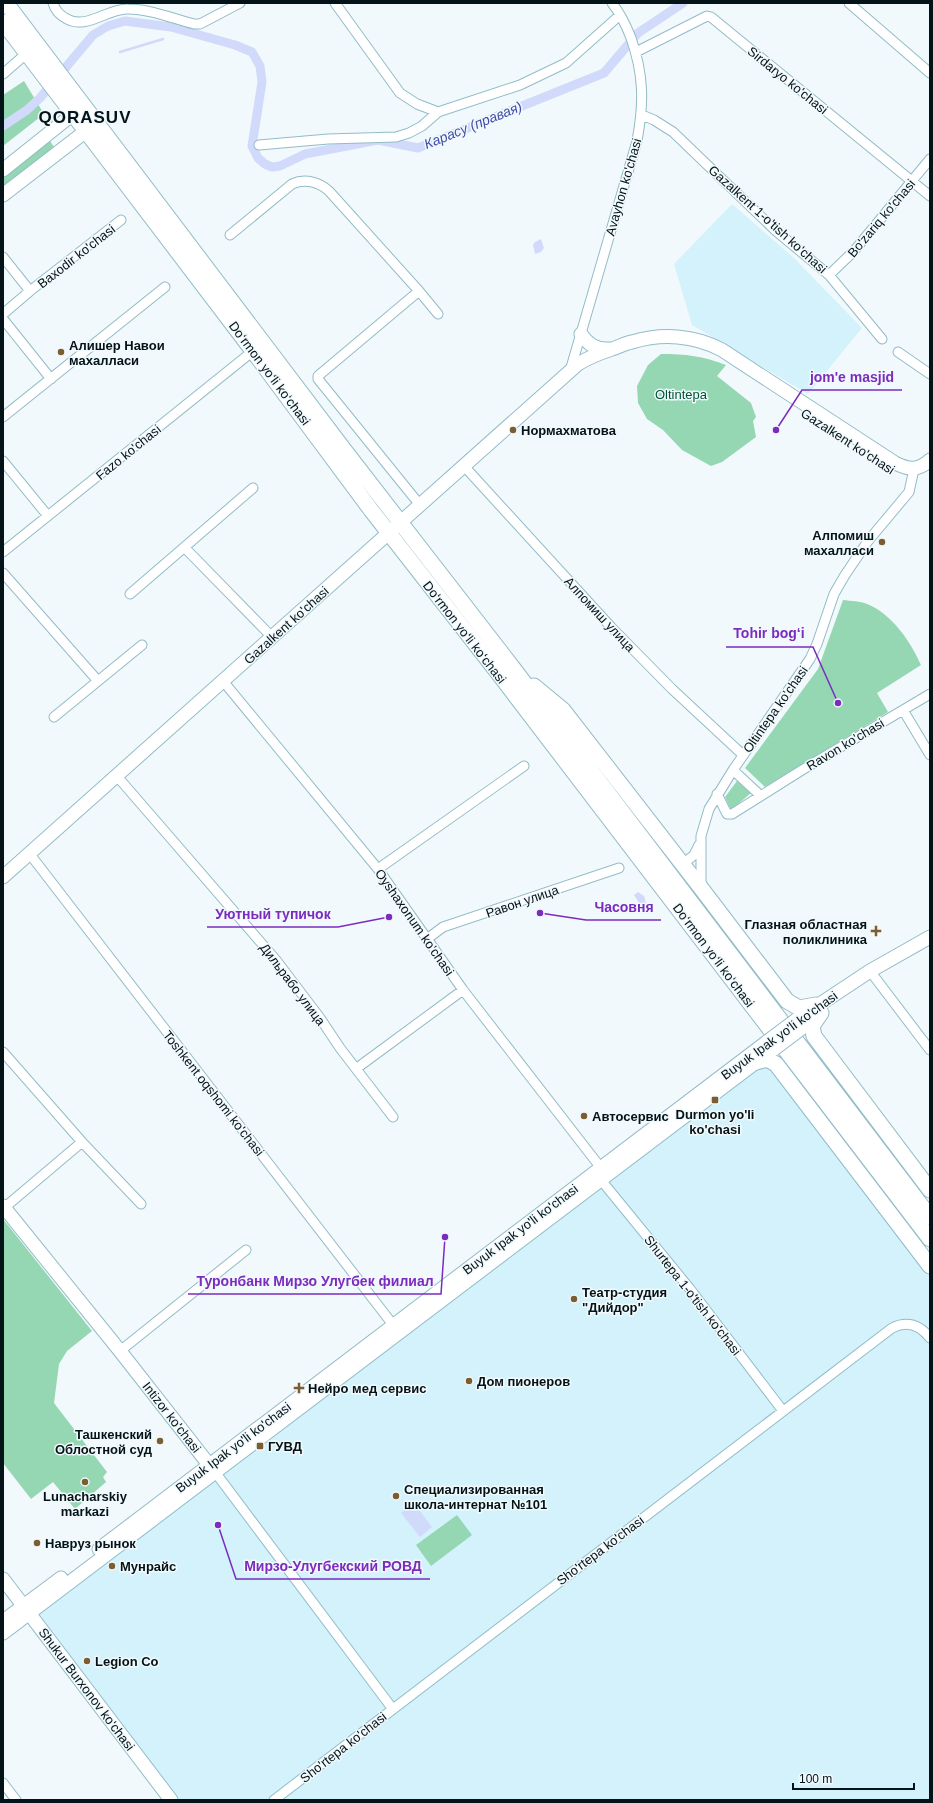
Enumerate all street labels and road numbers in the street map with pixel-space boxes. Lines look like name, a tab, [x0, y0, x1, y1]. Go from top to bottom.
street label: Sirdaryo ko'chasi	[745, 44, 831, 117]
street label: Avayhon ko'chasi	[602, 137, 645, 238]
street label: Gazalkent 1-o'tish ko'chasi	[705, 162, 830, 276]
street label: Bo'zariq ko'chasi	[845, 176, 918, 260]
street label: Baxodir ko'chasi	[35, 221, 118, 291]
street label: Do‘rmon yo‘li ko‘chasi	[226, 319, 313, 428]
street label: Gazalkent ko'chasi	[798, 406, 897, 477]
street label: Fazo ko'chasi	[93, 422, 164, 483]
street label: Алпомиш улица	[561, 574, 639, 655]
street label: Do‘rmon yo‘li ko‘chasi	[420, 578, 509, 687]
street label: Gazalkent ko'chasi	[241, 583, 332, 667]
street label: Oltintepa ko'chasi	[740, 663, 811, 755]
street label: Ravon ko'chasi	[804, 715, 887, 773]
street label: Oyshaxonum ko'chasi	[372, 866, 457, 979]
street label: Равон улица	[484, 882, 561, 921]
street label: Do‘rmon yo‘li ko‘chasi	[670, 901, 757, 1010]
street label: Дильрабо улица	[257, 940, 329, 1029]
street label: Buyuk Ipak yo'li ko'chasi	[718, 988, 840, 1083]
street label: Toshkent oqshomi ko'chasi	[160, 1028, 267, 1159]
street label: Buyuk Ipak yo'li ko'chasi	[460, 1181, 581, 1278]
street label: Shurtepa 1-o'tish ko'chasi	[641, 1232, 744, 1358]
street label: Intizor ko'chasi	[139, 1379, 204, 1456]
street label: Buyuk Ipak yo'li ko'chasi	[173, 1399, 294, 1496]
street label: Sho'rtepa ko'chasi	[554, 1513, 647, 1588]
street label: Shukur Burxonov ko'chasi	[36, 1625, 138, 1754]
street label: Sho'rtepa ko'chasi	[297, 1709, 390, 1786]

